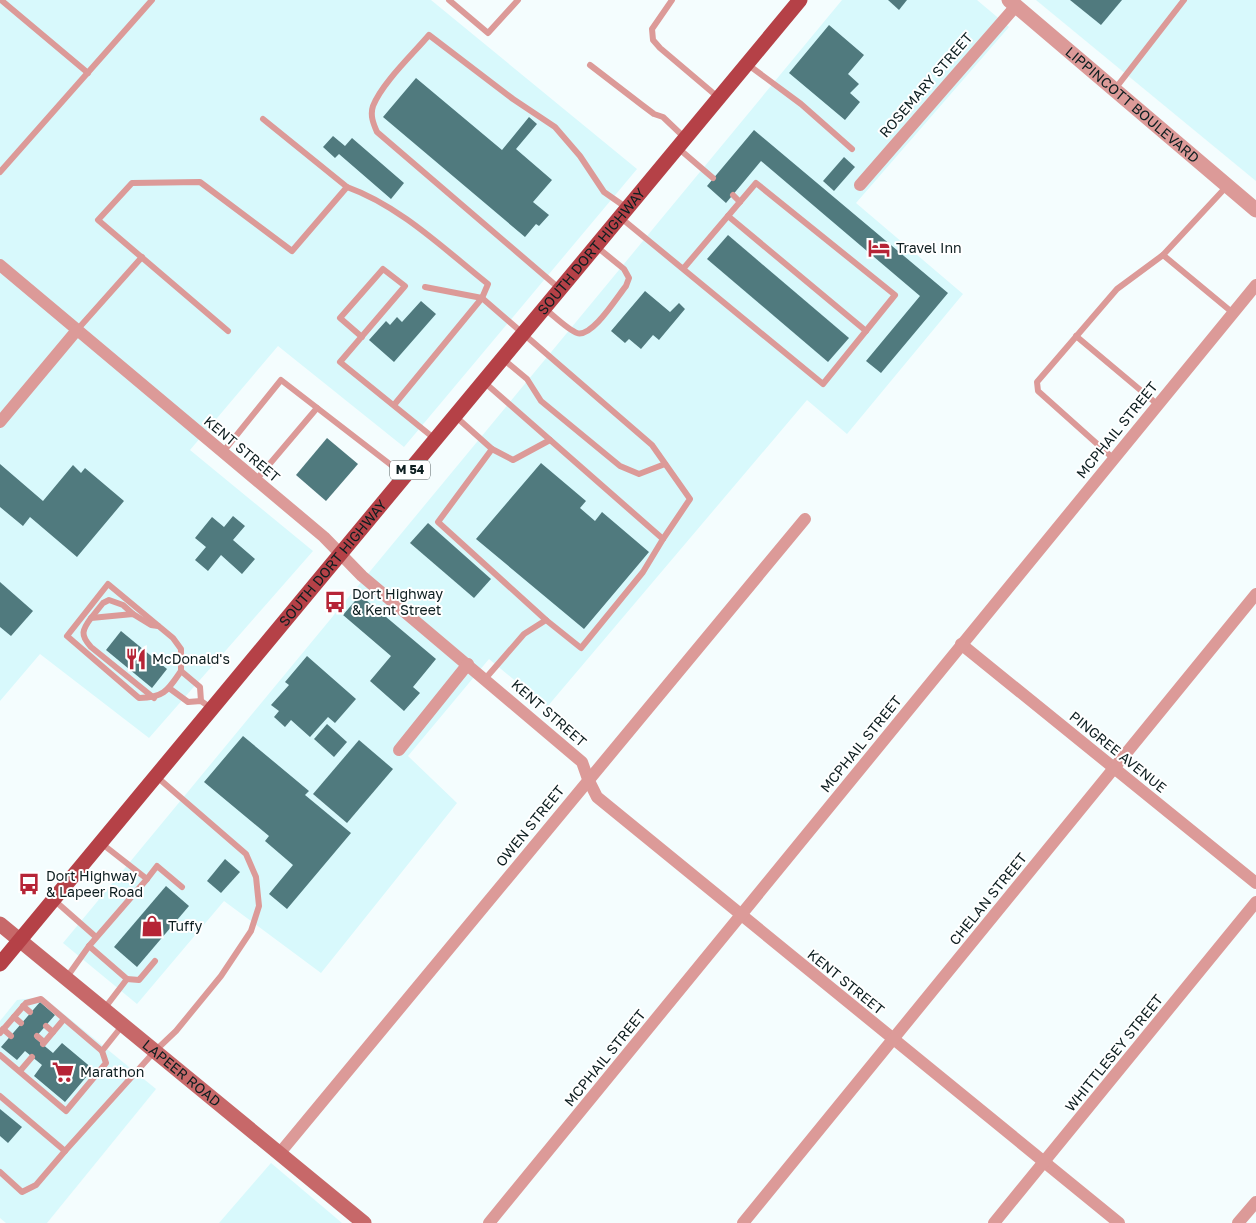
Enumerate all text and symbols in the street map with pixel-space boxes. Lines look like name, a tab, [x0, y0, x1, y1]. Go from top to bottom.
street label: ROSEMARY STREET	[875, 29, 976, 141]
street label: LIPPINCOTT BOULEVARD	[1062, 43, 1203, 166]
street label: SOUTH DORT HIGHWAY	[534, 184, 648, 318]
hotel icon: Travel Inn	[866, 235, 892, 261]
place label: Travel Inn	[896, 239, 962, 256]
street label: MCPHAIL STREET	[1072, 378, 1161, 481]
street label: KENT STREET	[201, 412, 284, 486]
road number: M 54	[390, 460, 430, 480]
street label: SOUTH DORT HIGHWAY	[275, 496, 390, 629]
place label: Dort Highway & Kent Street	[352, 585, 443, 618]
bus stop icon: Dort Highway & Kent Street	[322, 589, 348, 615]
restaurant icon: McDonald's	[123, 646, 149, 672]
place label: McDonald's	[152, 650, 230, 667]
street label: KENT STREET	[508, 675, 591, 750]
street label: MCPHAIL STREET	[816, 692, 905, 795]
street label: PINGREE AVENUE	[1066, 707, 1170, 796]
street label: OWEN STREET	[492, 782, 568, 870]
street label: CHELAN STREET	[945, 849, 1030, 948]
place label: Dort Highway & Lapeer Road	[46, 867, 143, 900]
bus stop icon: Dort Highway & Lapeer Road	[16, 871, 42, 897]
shop icon: Tuffy	[139, 913, 165, 939]
place label: Tuffy	[168, 917, 203, 934]
street label: KENT STREET	[804, 945, 888, 1018]
street label: WHITTLESEY STREET	[1061, 990, 1166, 1115]
street label: MCPHAIL STREET	[560, 1006, 649, 1109]
street label: LAPEER ROAD	[139, 1036, 224, 1110]
supermarket icon: Marathon	[50, 1059, 76, 1085]
place label: Marathon	[80, 1063, 144, 1080]

